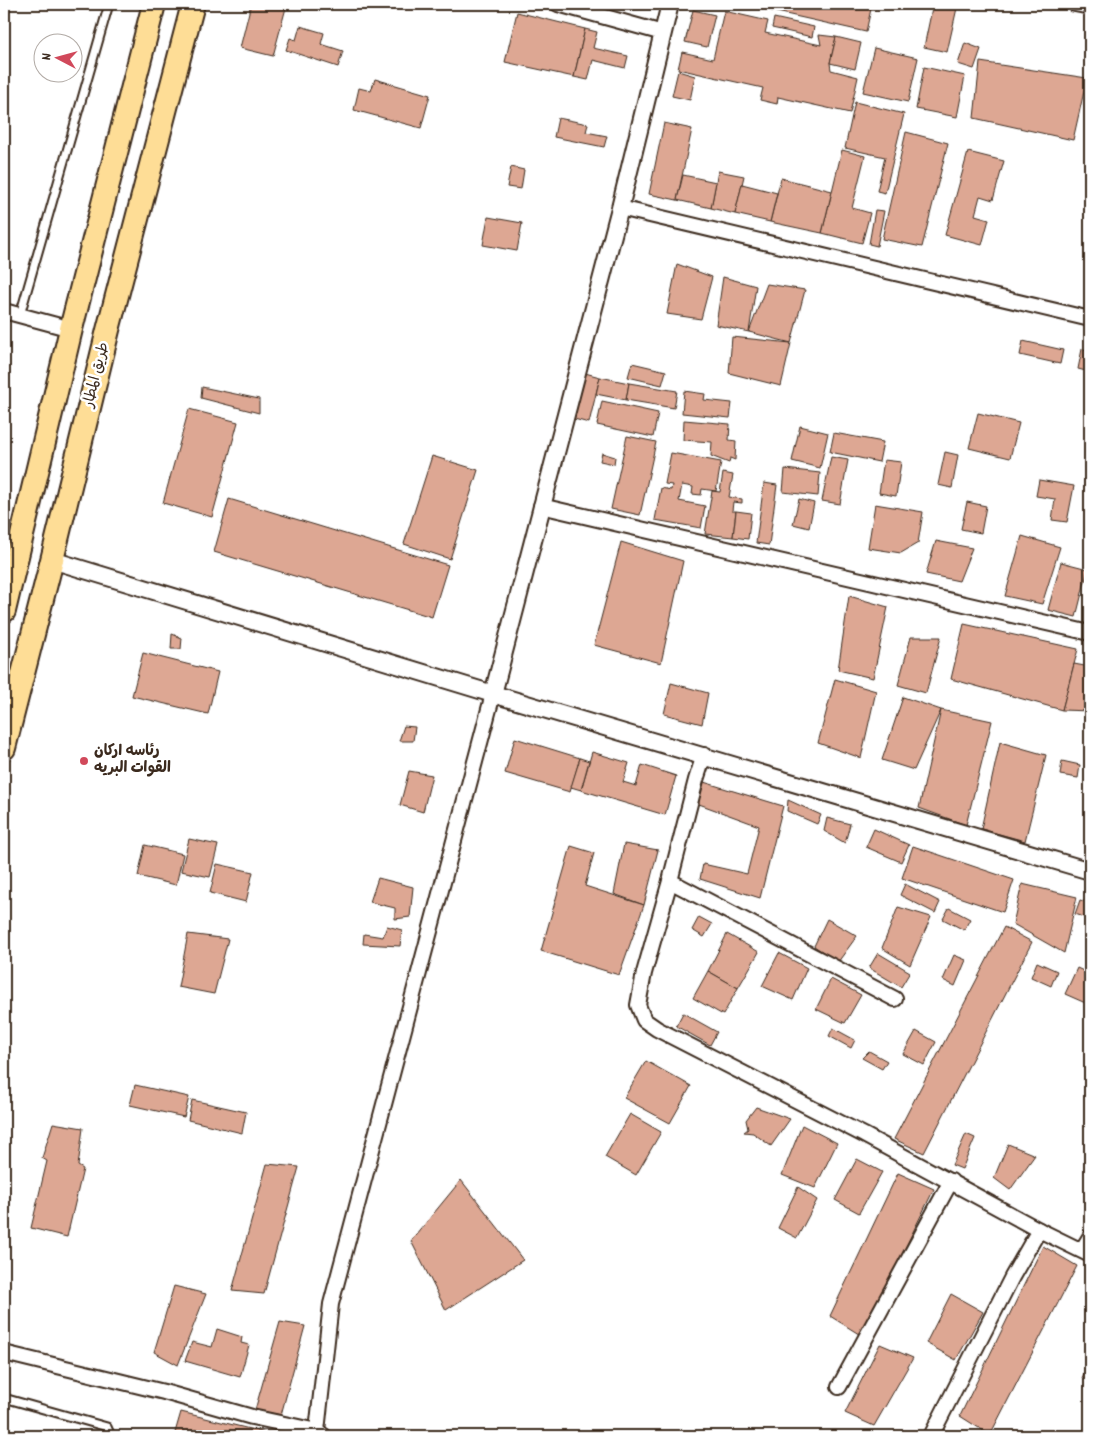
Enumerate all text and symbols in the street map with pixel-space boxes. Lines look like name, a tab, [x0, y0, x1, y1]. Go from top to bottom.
north arrow	[32, 32, 82, 82]
text: N	[37, 52, 57, 61]
street label: طريق المطار	[78, 340, 116, 411]
place label: رئاسه اركان القوات البريه	[94, 741, 171, 780]
marker: رئاسه اركان القوات البريه	[78, 755, 90, 767]

